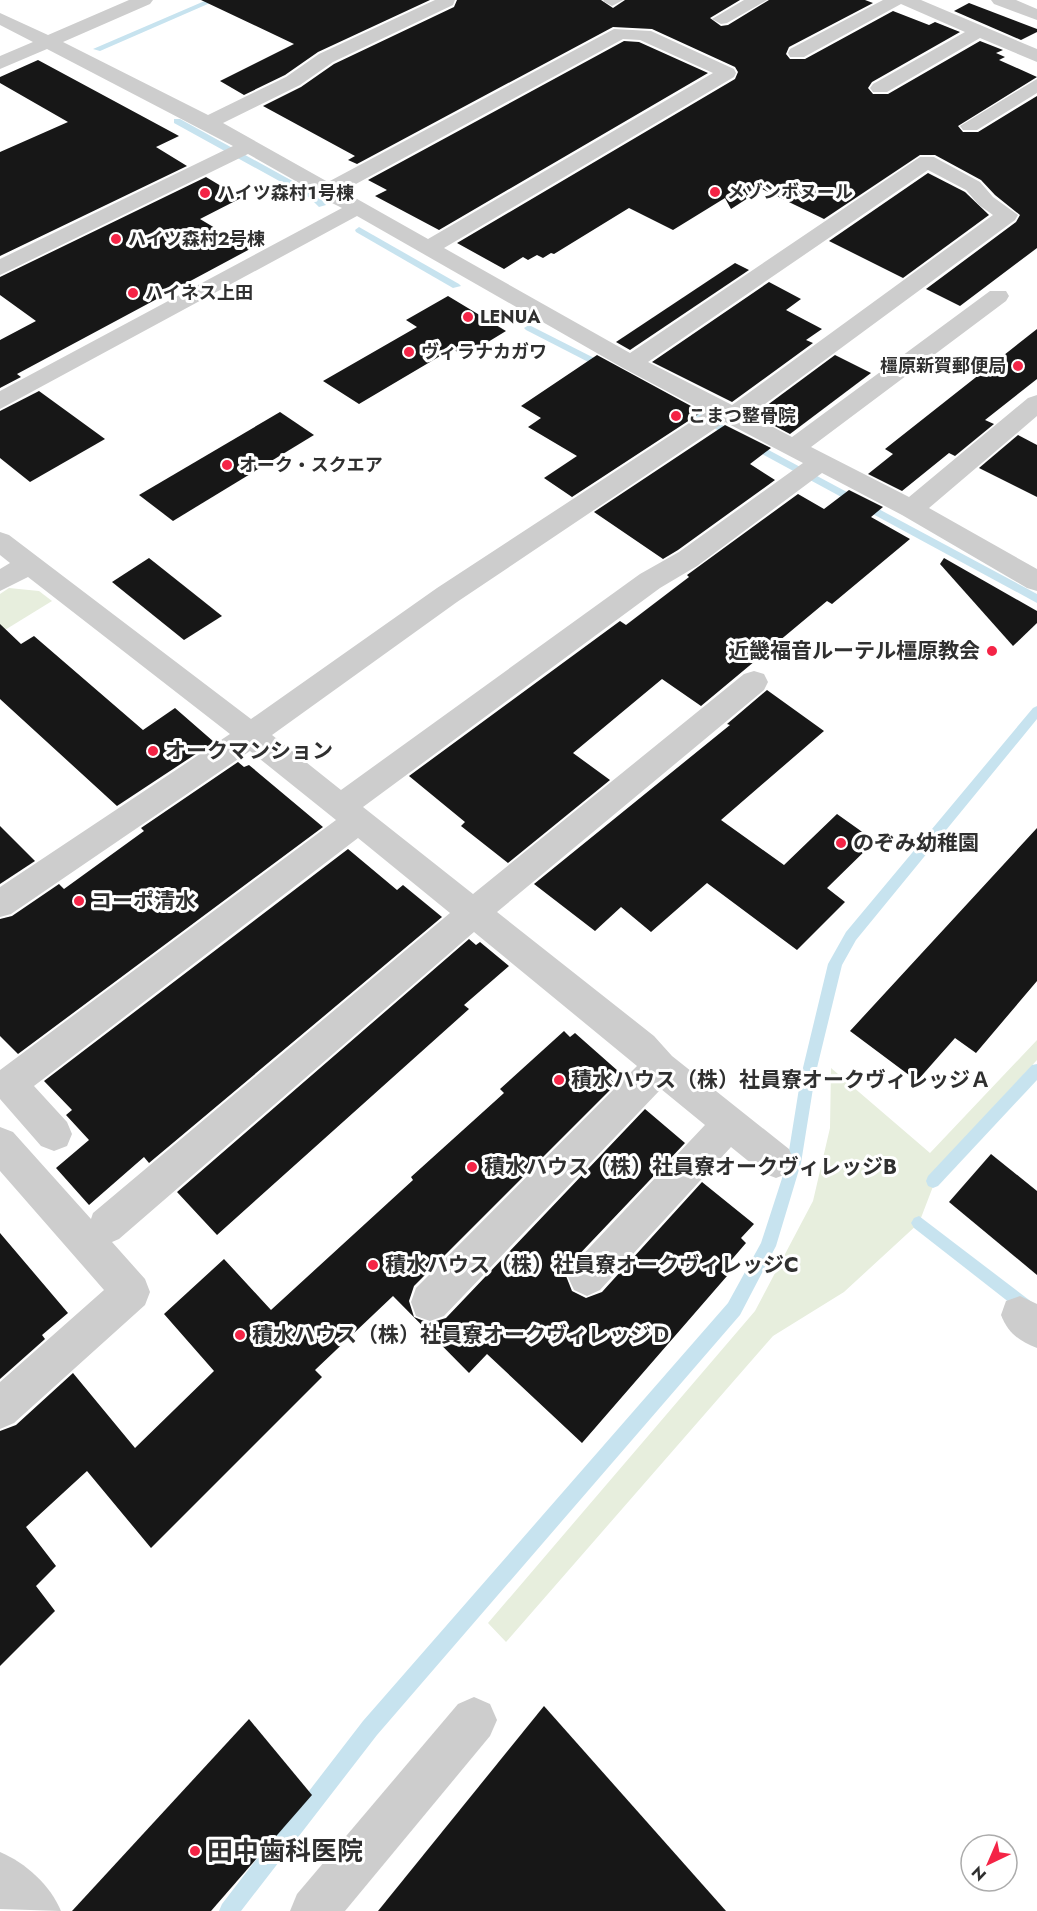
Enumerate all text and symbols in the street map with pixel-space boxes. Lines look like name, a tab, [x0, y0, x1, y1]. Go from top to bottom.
place label: メゾンボヌール	[727, 179, 853, 205]
place label: ハイツ森村１号棟	[217, 180, 354, 206]
marker: メゾンボヌール	[708, 185, 722, 199]
marker: ハイツ森村１号棟	[198, 186, 212, 200]
place label: ハイツ森村２号棟	[128, 226, 265, 252]
marker: ハイツ森村２号棟	[109, 232, 123, 246]
place label: ハイネス上田	[145, 280, 253, 306]
marker: ハイネス上田	[126, 286, 140, 300]
place label: LENUA	[480, 304, 541, 330]
marker: LENUA	[461, 310, 475, 324]
place label: ヴィラナカガワ	[421, 339, 547, 365]
marker: ヴィラナカガワ	[402, 345, 416, 359]
place label: 橿原新賀郵便局	[880, 353, 1006, 379]
marker: 橿原新賀郵便局	[1011, 359, 1025, 373]
place label: こまつ整骨院	[688, 403, 796, 429]
marker: こまつ整骨院	[669, 409, 683, 423]
place label: オーク・スクエア	[239, 452, 383, 478]
marker: オーク・スクエア	[220, 458, 234, 472]
place label: 近畿福音ルーテル橿原教会	[728, 636, 980, 666]
marker: 近畿福音ルーテル橿原教会	[985, 644, 999, 658]
place label: オークマンション	[165, 736, 333, 766]
marker: オークマンション	[146, 744, 160, 758]
place label: のぞみ幼稚園	[853, 828, 979, 858]
marker: のぞみ幼稚園	[834, 836, 848, 850]
place label: コーポ清水	[91, 886, 196, 916]
marker: コーポ清水	[72, 894, 86, 908]
place label: 積水ハウス（株）社員寮オークヴィレッジＡ	[571, 1065, 991, 1095]
marker: 積水ハウス（株）社員寮オークヴィレッジＡ	[552, 1073, 566, 1087]
place label: 積水ハウス（株）社員寮オークヴィレッジB	[484, 1152, 897, 1182]
marker: 積水ハウス（株）社員寮オークヴィレッジB	[465, 1160, 479, 1174]
place label: 積水ハウス（株）社員寮オークヴィレッジC	[385, 1250, 799, 1280]
marker: 積水ハウス（株）社員寮オークヴィレッジC	[366, 1258, 380, 1272]
place label: 積水ハウス（株）社員寮オークヴィレッジＤ	[252, 1320, 672, 1350]
marker: 積水ハウス（株）社員寮オークヴィレッジＤ	[233, 1328, 247, 1342]
place label: 田中歯科医院	[207, 1832, 363, 1870]
north arrow	[959, 1833, 1019, 1893]
marker: 田中歯科医院	[188, 1844, 202, 1858]
text: N	[966, 1861, 991, 1886]

